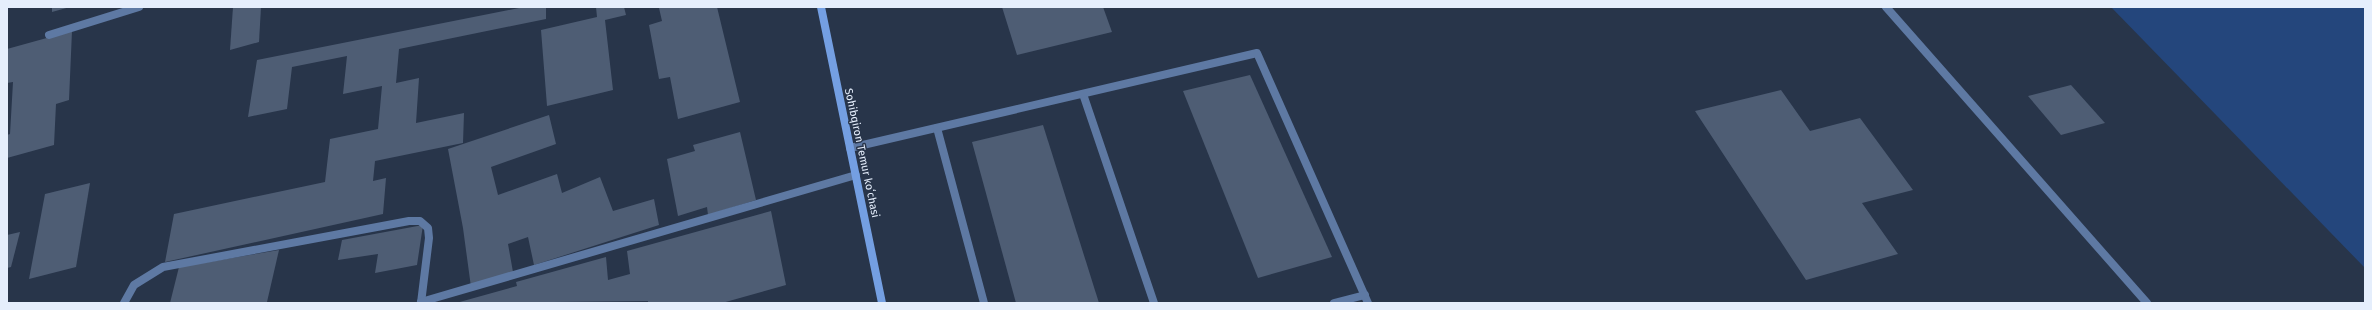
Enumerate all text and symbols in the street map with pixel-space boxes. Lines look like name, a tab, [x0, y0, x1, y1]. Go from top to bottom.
street label: Sohibqiron Temur koʻchasi	[842, 87, 882, 219]

